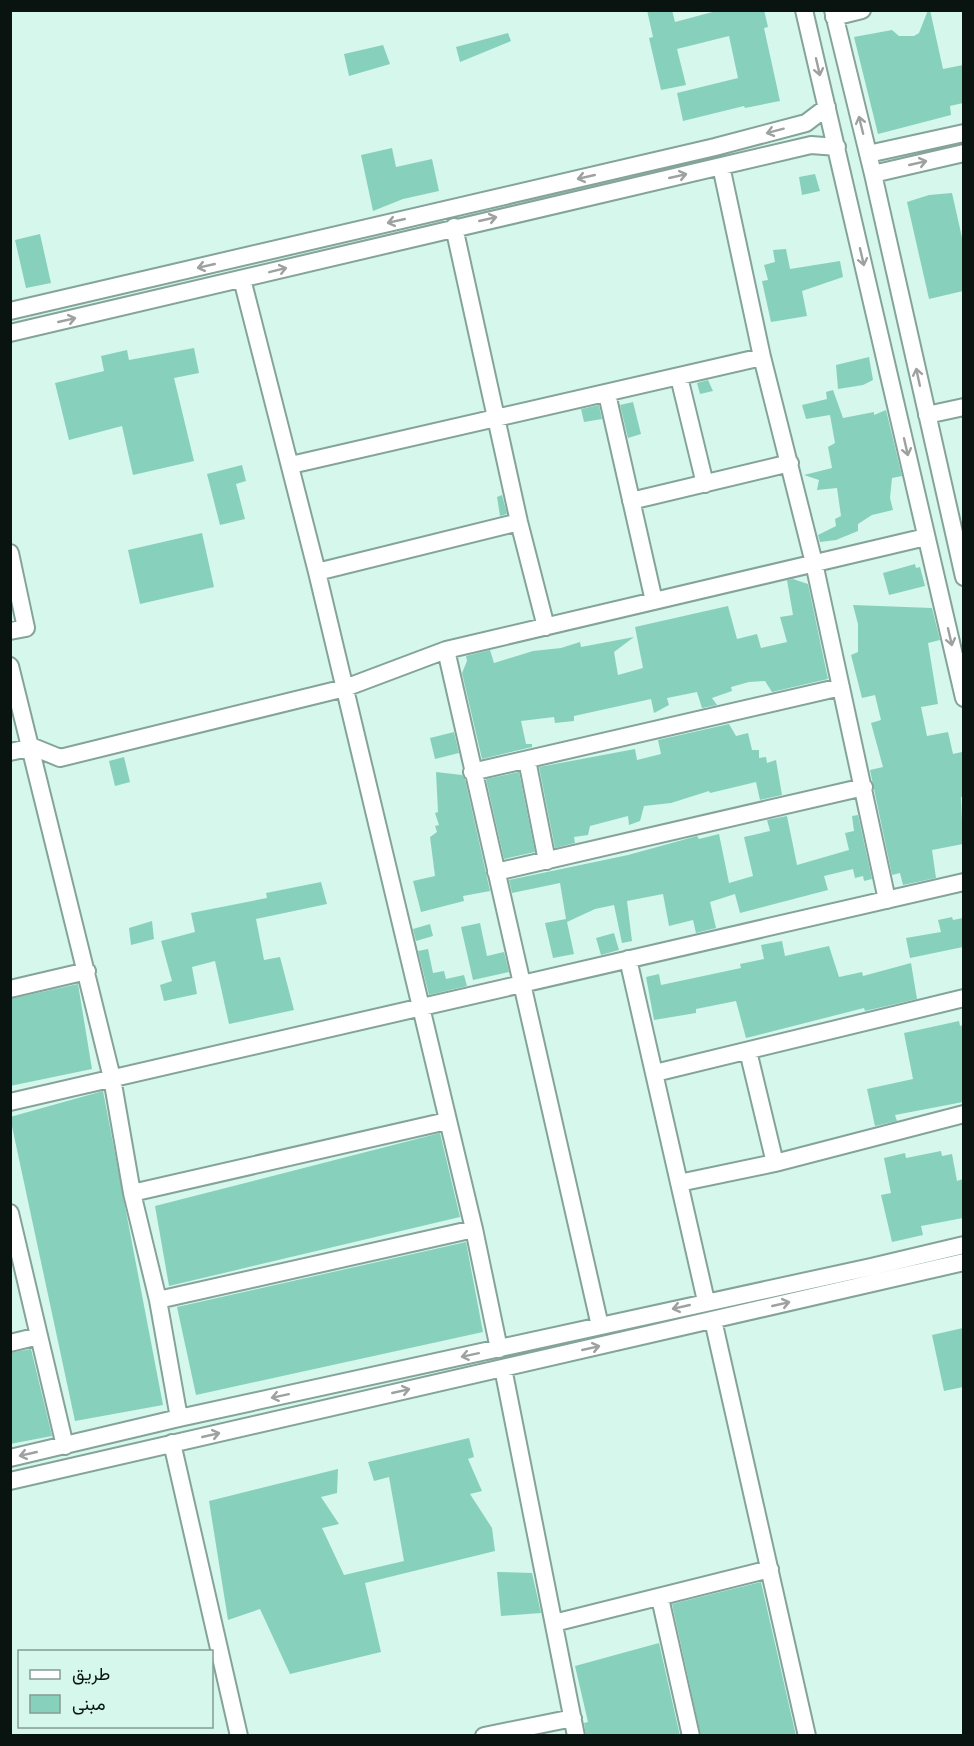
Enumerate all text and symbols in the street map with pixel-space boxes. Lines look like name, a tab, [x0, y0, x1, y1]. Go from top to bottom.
one-way arrow	[813, 57, 824, 77]
one-way arrow	[855, 116, 867, 135]
one-way arrow	[766, 126, 785, 137]
one-way arrow	[908, 157, 928, 168]
one-way arrow	[668, 169, 687, 181]
one-way arrow	[577, 171, 596, 183]
one-way arrow	[478, 213, 497, 225]
one-way arrow	[387, 215, 406, 227]
one-way arrow	[857, 248, 869, 267]
one-way arrow	[197, 260, 216, 272]
one-way arrow	[268, 264, 287, 276]
one-way arrow	[58, 314, 77, 326]
one-way arrow	[912, 368, 924, 387]
one-way arrow	[901, 437, 912, 457]
one-way arrow	[944, 628, 956, 647]
one-way arrow	[771, 1298, 790, 1310]
one-way arrow	[672, 1302, 691, 1313]
one-way arrow	[581, 1342, 600, 1353]
one-way arrow	[461, 1350, 480, 1361]
one-way arrow	[391, 1385, 410, 1397]
one-way arrow	[270, 1391, 290, 1402]
one-way arrow	[201, 1428, 220, 1440]
one-way arrow	[19, 1449, 38, 1461]
legend	[18, 1650, 213, 1728]
text: طريق	[72, 1663, 110, 1685]
text: مبنى	[72, 1693, 106, 1715]

